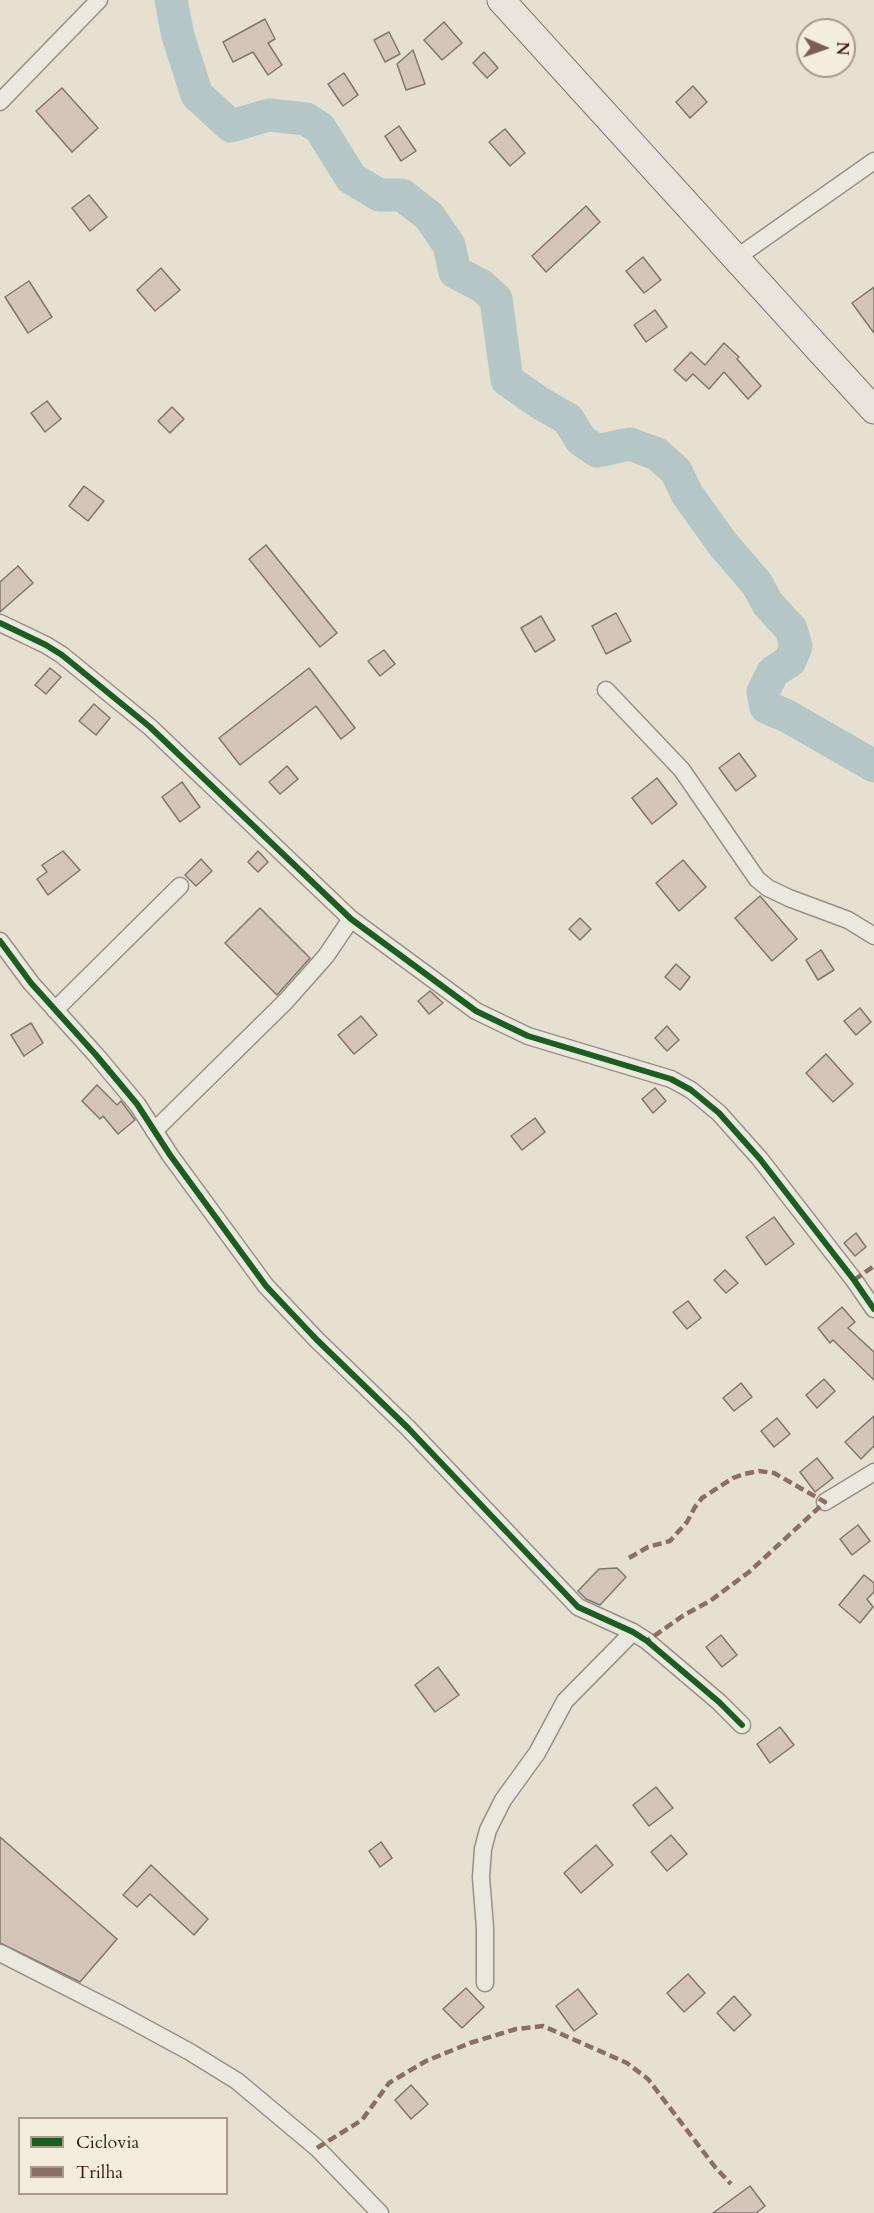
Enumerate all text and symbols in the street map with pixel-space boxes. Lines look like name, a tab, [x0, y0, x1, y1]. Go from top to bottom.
north arrow	[796, 18, 856, 78]
text: N	[831, 41, 853, 56]
legend	[18, 2117, 228, 2195]
text: Ciclovia	[76, 2130, 139, 2155]
text: Trilha	[76, 2160, 123, 2185]

